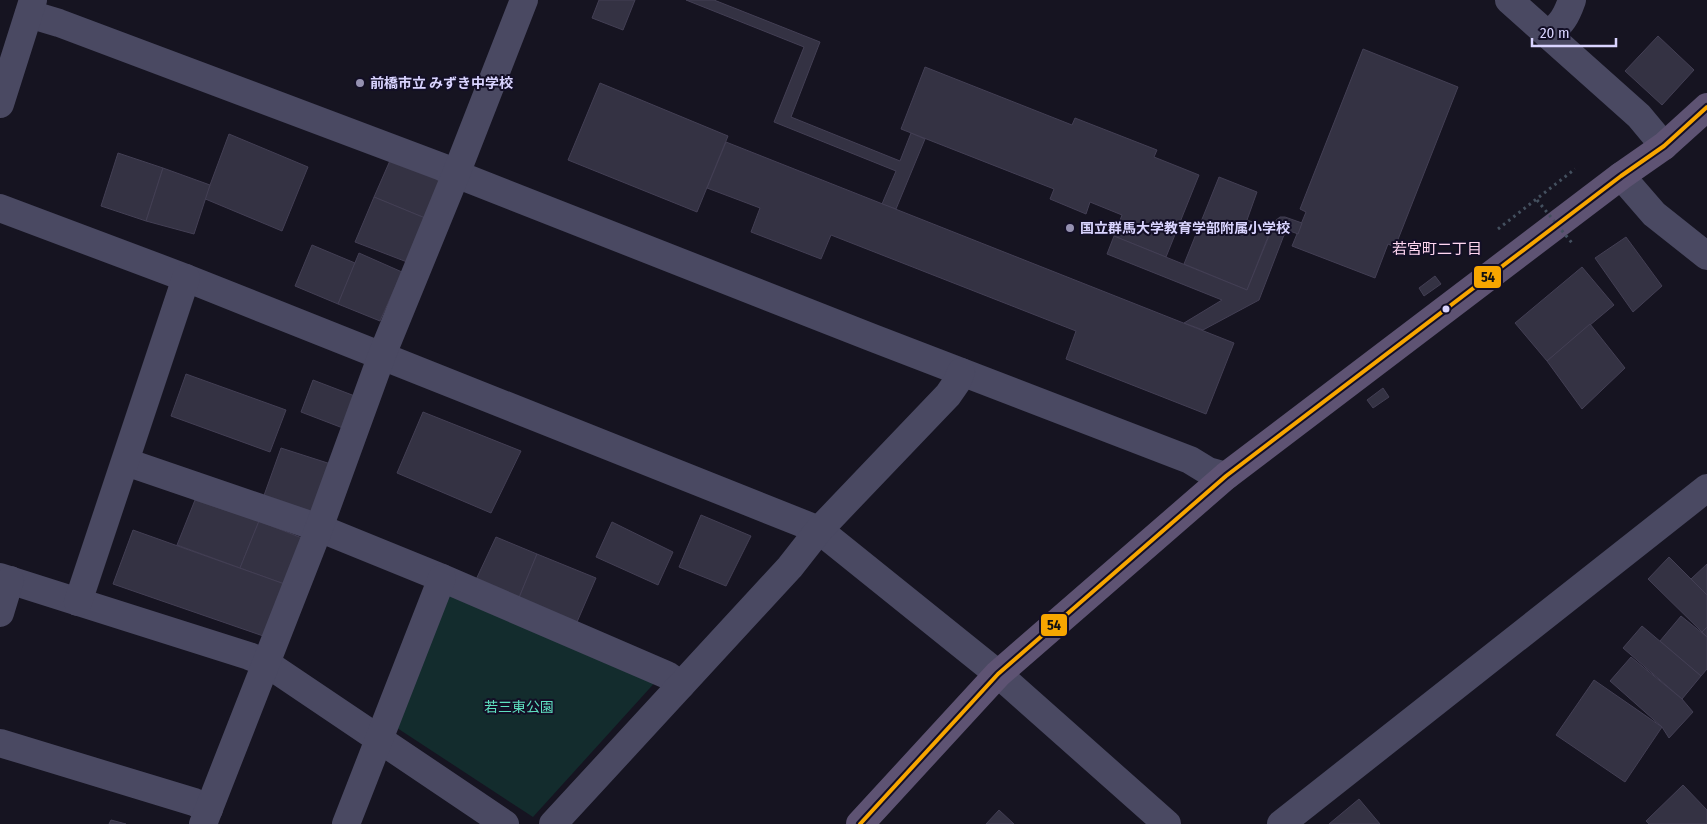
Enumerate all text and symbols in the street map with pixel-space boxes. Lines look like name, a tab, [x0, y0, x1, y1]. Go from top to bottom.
scale bar	[1532, 15, 1616, 47]
text: 20 m	[1540, 24, 1570, 42]
place label: 前橋市立 みずき中学校	[370, 75, 513, 92]
marker: 前橋市立 みずき中学校	[354, 77, 366, 89]
place label: 国立群馬大学教育学部附属小学校	[1080, 220, 1290, 237]
marker: 国立群馬大学教育学部附属小学校	[1064, 222, 1076, 234]
district label: 若宮町二丁目	[1392, 240, 1482, 258]
line badge: 54	[1473, 265, 1502, 289]
text: 54	[1481, 269, 1495, 286]
unlabelled marker	[1441, 304, 1451, 314]
line badge: 54	[1040, 613, 1068, 637]
text: 54	[1047, 617, 1061, 634]
park label: 若三東公園	[484, 699, 554, 716]

